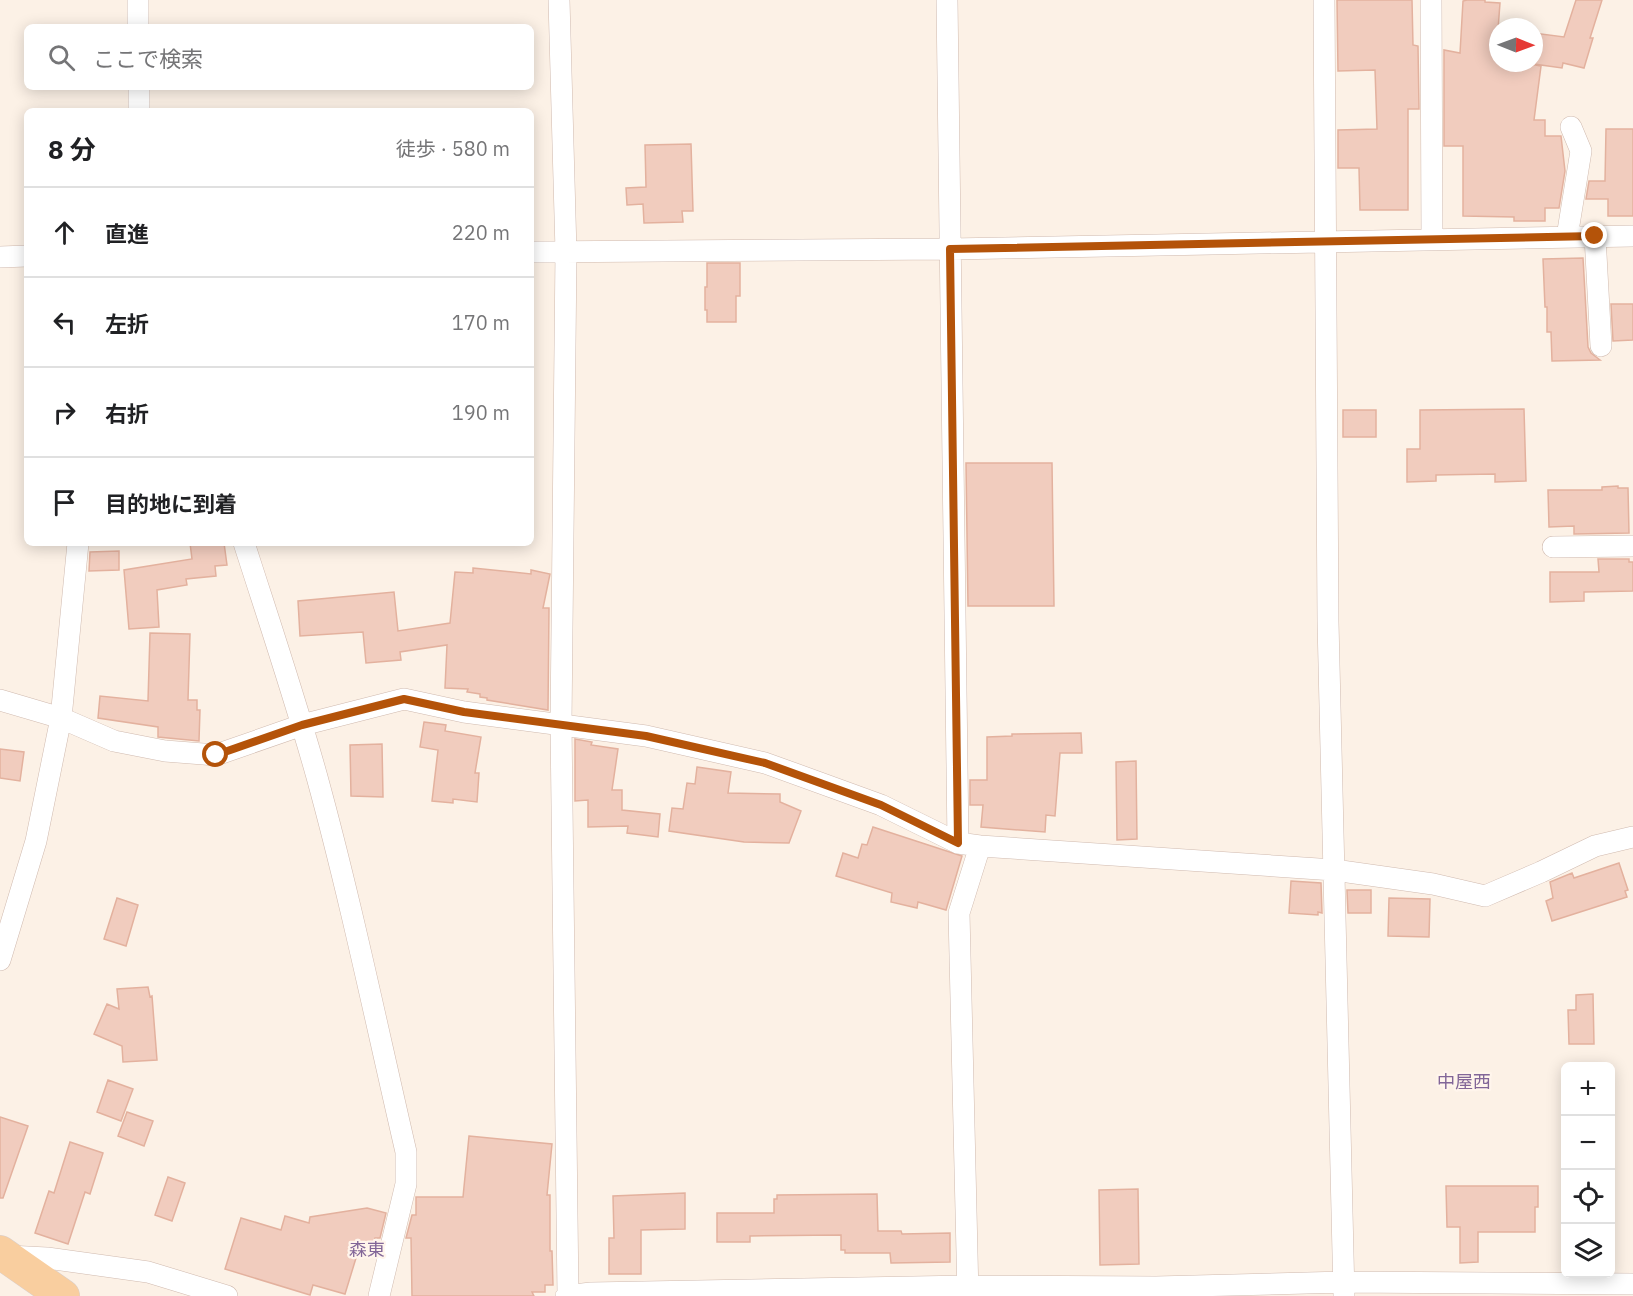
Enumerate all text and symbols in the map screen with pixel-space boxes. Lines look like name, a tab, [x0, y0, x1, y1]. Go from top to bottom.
north arrow	[1489, 18, 1543, 72]
search box	[24, 24, 534, 90]
icon: search	[45, 41, 78, 74]
text: ここで検索	[93, 44, 203, 73]
text: 8 分	[48, 132, 96, 166]
text: 徒歩 · 580 m	[396, 135, 510, 162]
icon: ahead	[48, 216, 81, 249]
text: 直進	[105, 219, 149, 248]
text: 220 m	[452, 219, 510, 246]
route end	[1581, 222, 1607, 248]
icon: left	[48, 306, 81, 339]
text: 左折	[105, 309, 149, 338]
text: 170 m	[452, 309, 510, 336]
icon: right	[48, 396, 81, 429]
text: 右折	[105, 399, 149, 428]
text: 190 m	[452, 399, 510, 426]
icon: arrive	[48, 486, 81, 519]
text: 目的地に到着	[105, 489, 237, 518]
route start	[202, 741, 228, 767]
map controls	[1561, 1062, 1615, 1278]
button: +	[1561, 1062, 1615, 1116]
district label: 中屋西	[1437, 1070, 1491, 1093]
button: −	[1561, 1116, 1615, 1170]
button: locate	[1561, 1170, 1615, 1224]
button: layers	[1561, 1224, 1615, 1278]
district label: 森東	[349, 1238, 385, 1261]

